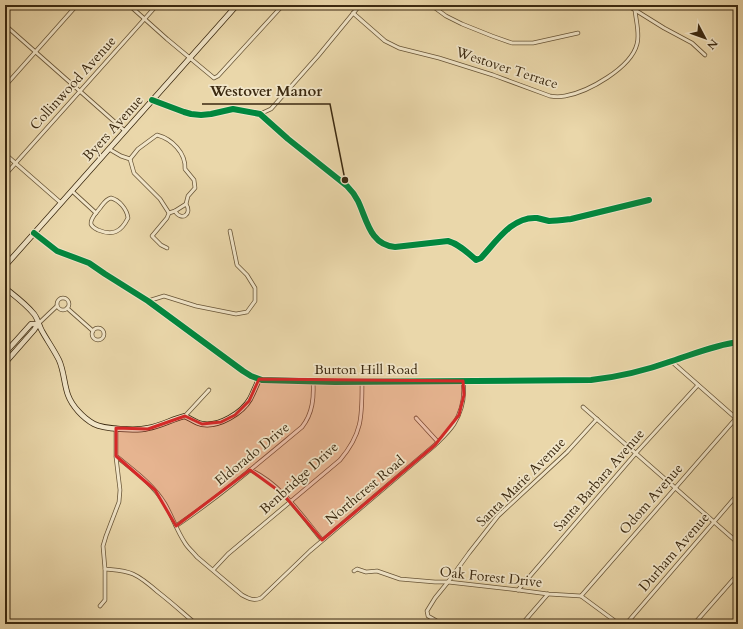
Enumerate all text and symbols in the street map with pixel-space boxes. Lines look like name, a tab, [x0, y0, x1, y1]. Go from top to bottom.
north arrow	[685, 18, 725, 58]
street label: Collinwood Avenue	[26, 32, 120, 134]
text: N	[703, 36, 721, 53]
street label: Westover Terrace	[452, 42, 561, 93]
callout: Westover Manor	[202, 77, 330, 104]
text: Westover Manor	[209, 81, 323, 101]
street label: Byers Avenue	[78, 91, 148, 165]
street label: Burton Hill Road	[314, 360, 418, 379]
street label: Eldorado Drive	[211, 418, 293, 490]
street label: Santa Barbara Avenue	[549, 425, 649, 535]
street label: Santa Marie Avenue	[472, 433, 570, 531]
street label: Benbridge Drive	[256, 438, 342, 518]
street label: Northcrest Road	[321, 451, 409, 529]
street label: Odom Avenue	[615, 460, 687, 538]
street label: Durham Avenue	[634, 508, 714, 596]
street label: Oak Forest Drive	[439, 562, 543, 592]

